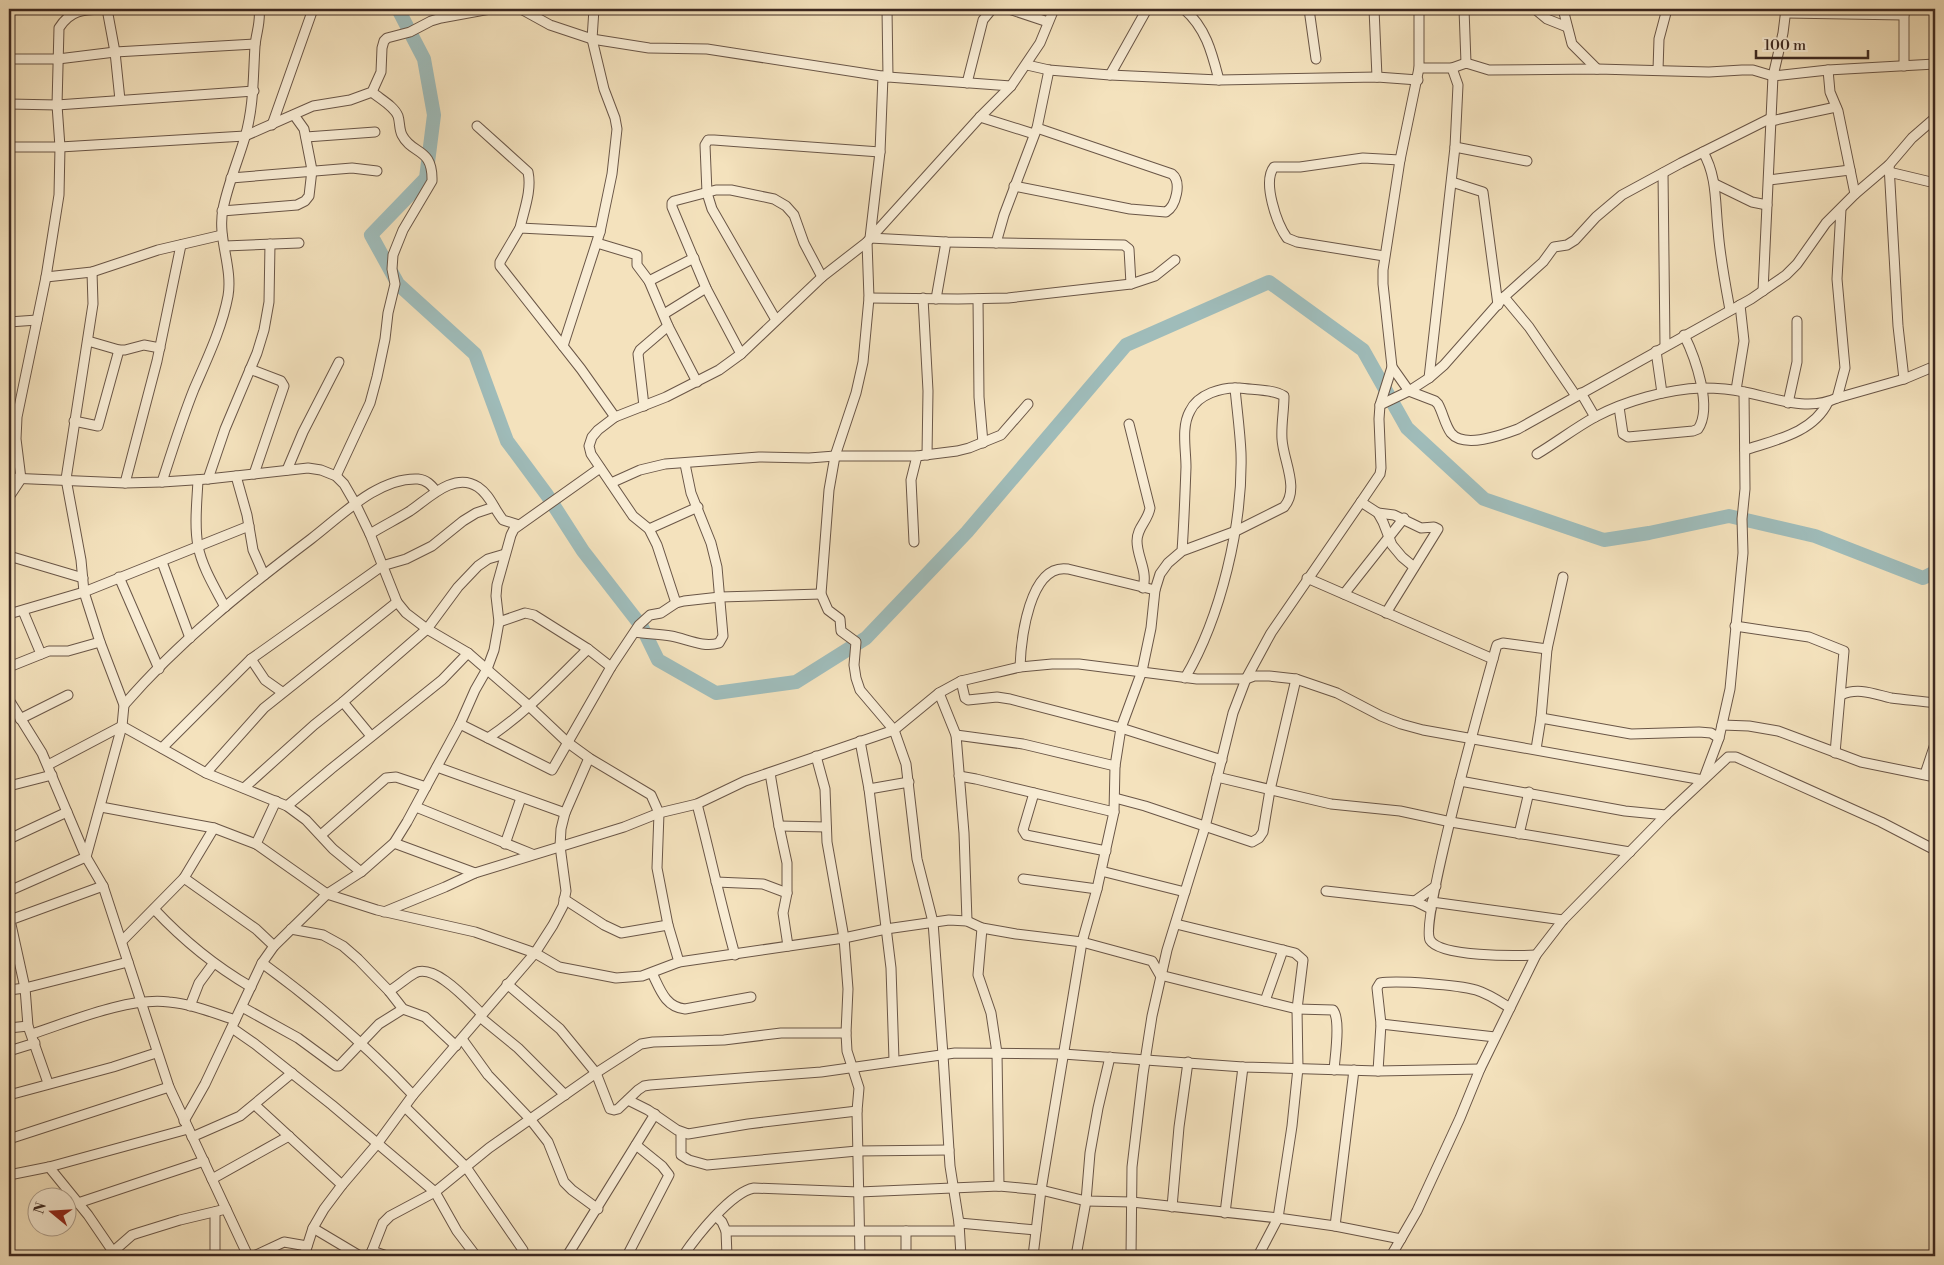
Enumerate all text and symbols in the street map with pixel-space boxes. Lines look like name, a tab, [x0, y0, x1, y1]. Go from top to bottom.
scale bar	[1756, 28, 1869, 60]
text: 100 m	[1764, 36, 1806, 55]
north arrow	[28, 1188, 78, 1238]
text: N	[30, 1200, 51, 1216]

